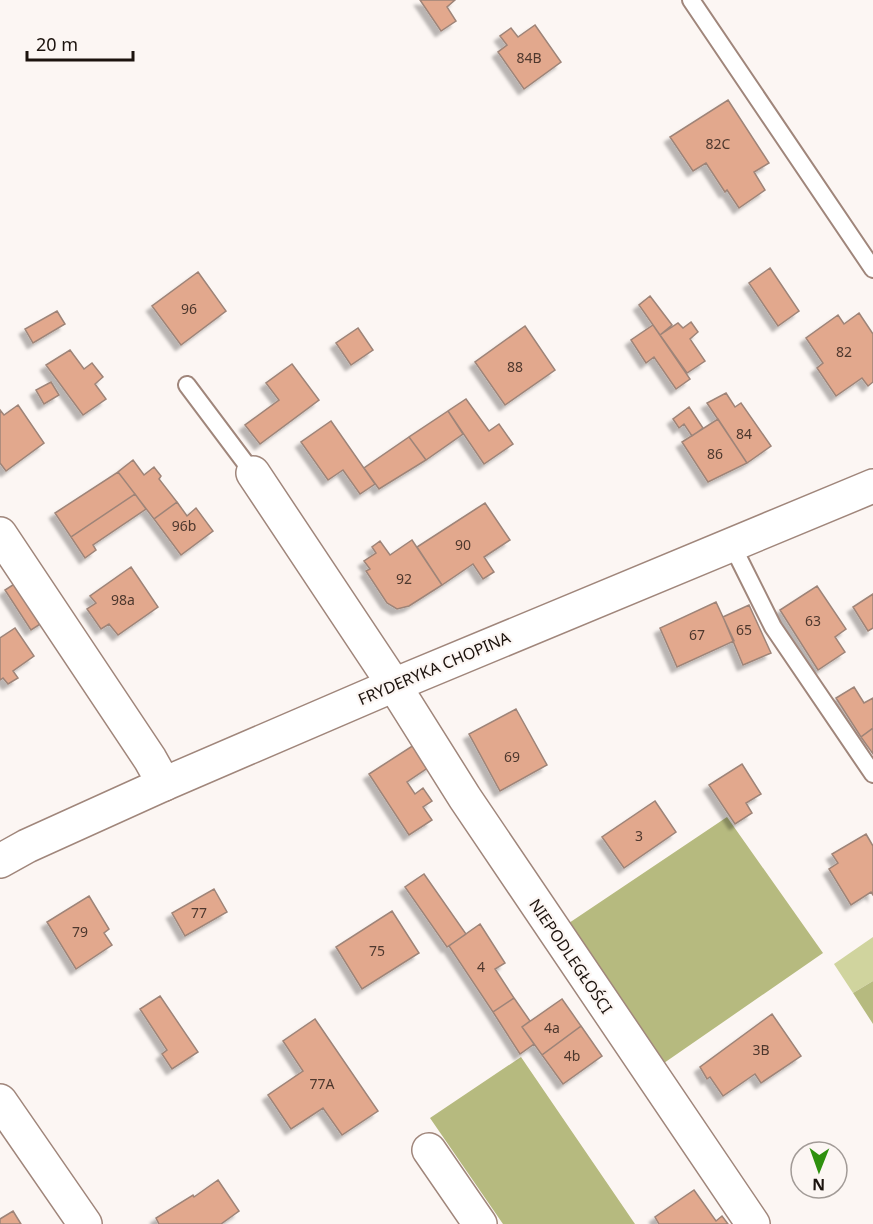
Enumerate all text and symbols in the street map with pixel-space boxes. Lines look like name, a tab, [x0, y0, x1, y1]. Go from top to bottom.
scale bar	[27, 24, 134, 62]
text: 20 m	[36, 32, 78, 56]
house number: 84B	[516, 48, 542, 67]
house number: 82C	[706, 134, 731, 153]
house number: 96	[181, 299, 197, 318]
house number: 82	[836, 342, 852, 361]
house number: 88	[507, 357, 523, 376]
house number: 84	[736, 424, 752, 443]
house number: 86	[707, 444, 723, 463]
house number: 96b	[172, 516, 196, 535]
house number: 90	[455, 535, 471, 554]
house number: 92	[396, 569, 412, 588]
house number: 98a	[111, 590, 135, 609]
house number: 63	[805, 611, 821, 630]
house number: 65	[736, 620, 752, 639]
house number: 67	[689, 625, 705, 644]
street label: FRYDERYKA CHOPINA	[355, 626, 514, 710]
house number: 69	[504, 747, 520, 766]
house number: 3	[635, 826, 643, 845]
street label: NIEPODLEGŁOŚCI	[524, 894, 618, 1018]
house number: 77	[191, 903, 207, 922]
house number: 79	[72, 922, 88, 941]
house number: 75	[369, 941, 385, 960]
house number: 4	[477, 957, 485, 976]
house number: 4a	[544, 1018, 560, 1037]
house number: 3B	[752, 1040, 770, 1059]
house number: 4b	[564, 1046, 580, 1065]
house number: 77A	[310, 1074, 335, 1093]
north arrow	[789, 1140, 849, 1200]
text: N	[812, 1174, 825, 1196]

